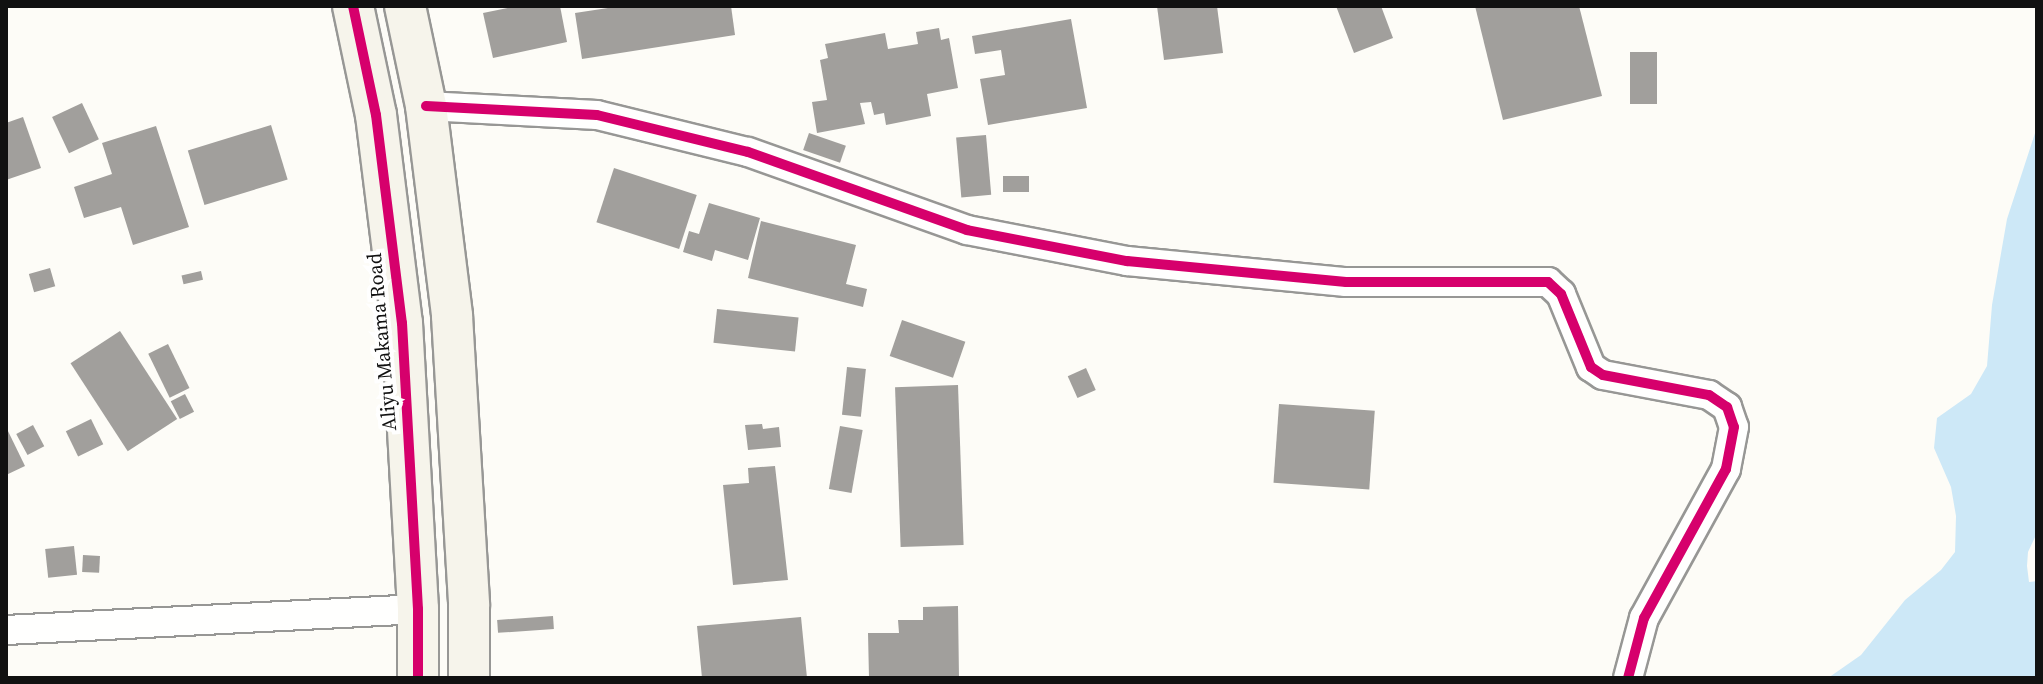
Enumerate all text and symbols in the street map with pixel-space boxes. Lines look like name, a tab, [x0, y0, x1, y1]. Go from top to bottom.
street label: Aliyu Makama Road	[362, 252, 402, 432]

